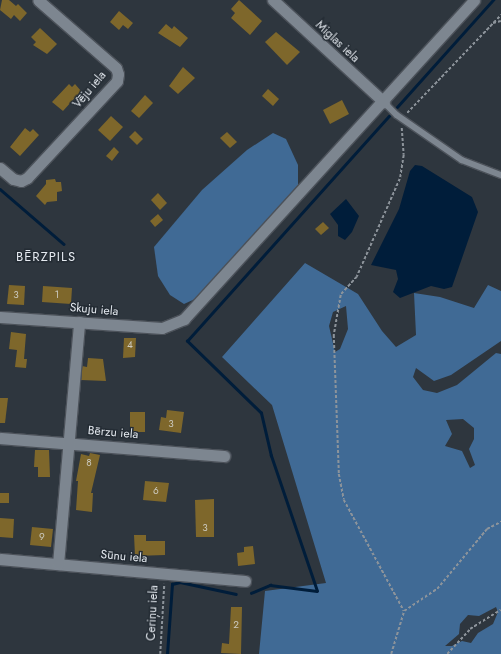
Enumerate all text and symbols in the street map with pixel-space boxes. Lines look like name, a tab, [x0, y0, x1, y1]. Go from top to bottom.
street label: Miglas iela	[312, 18, 362, 66]
street label: Vēju iela	[70, 69, 110, 111]
district label: BĒRZPILS	[16, 249, 76, 265]
house number: 3	[13, 289, 19, 301]
house number: 1	[55, 289, 59, 301]
street label: Skuju iela	[69, 301, 119, 319]
house number: 4	[127, 339, 133, 351]
house number: 3	[168, 418, 174, 430]
street label: Bērzu iela	[87, 424, 139, 442]
house number: 8	[86, 457, 92, 469]
house number: 6	[153, 485, 159, 497]
house number: 3	[202, 522, 208, 534]
house number: 9	[39, 531, 45, 543]
street label: Sūnu iela	[100, 548, 148, 566]
street label: Ceriņu iela	[144, 585, 162, 641]
house number: 2	[233, 619, 239, 631]

